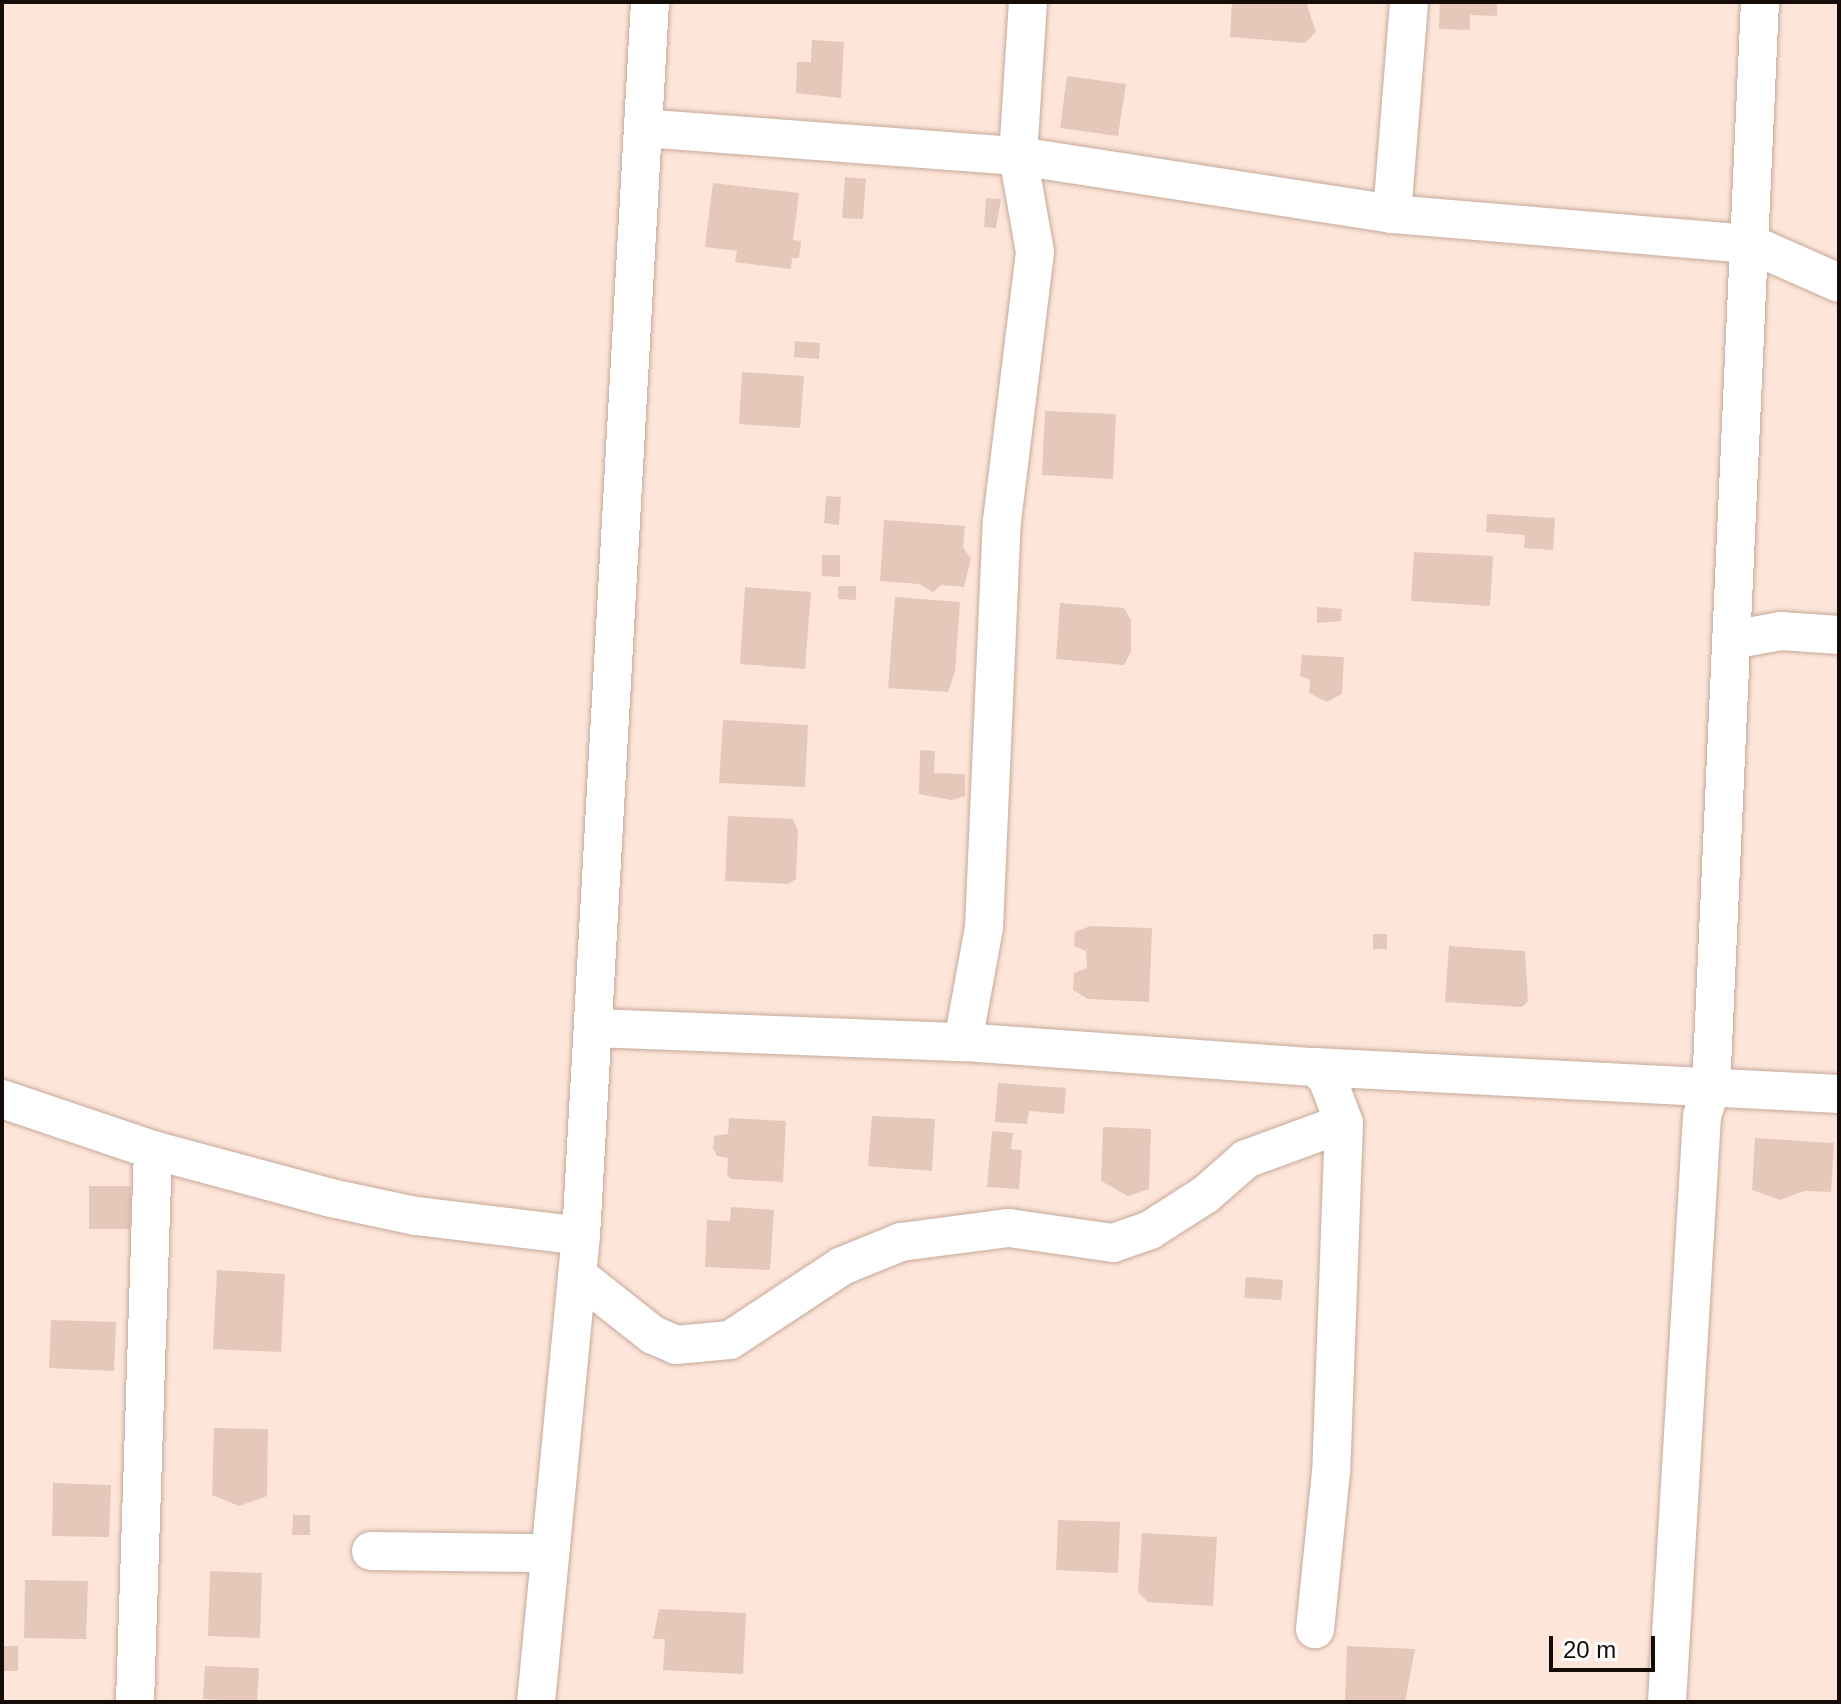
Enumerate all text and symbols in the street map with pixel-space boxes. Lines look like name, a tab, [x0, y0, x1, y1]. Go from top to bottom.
scale bar	[1553, 1620, 1659, 1670]
text: 20 m	[1563, 1636, 1616, 1663]

